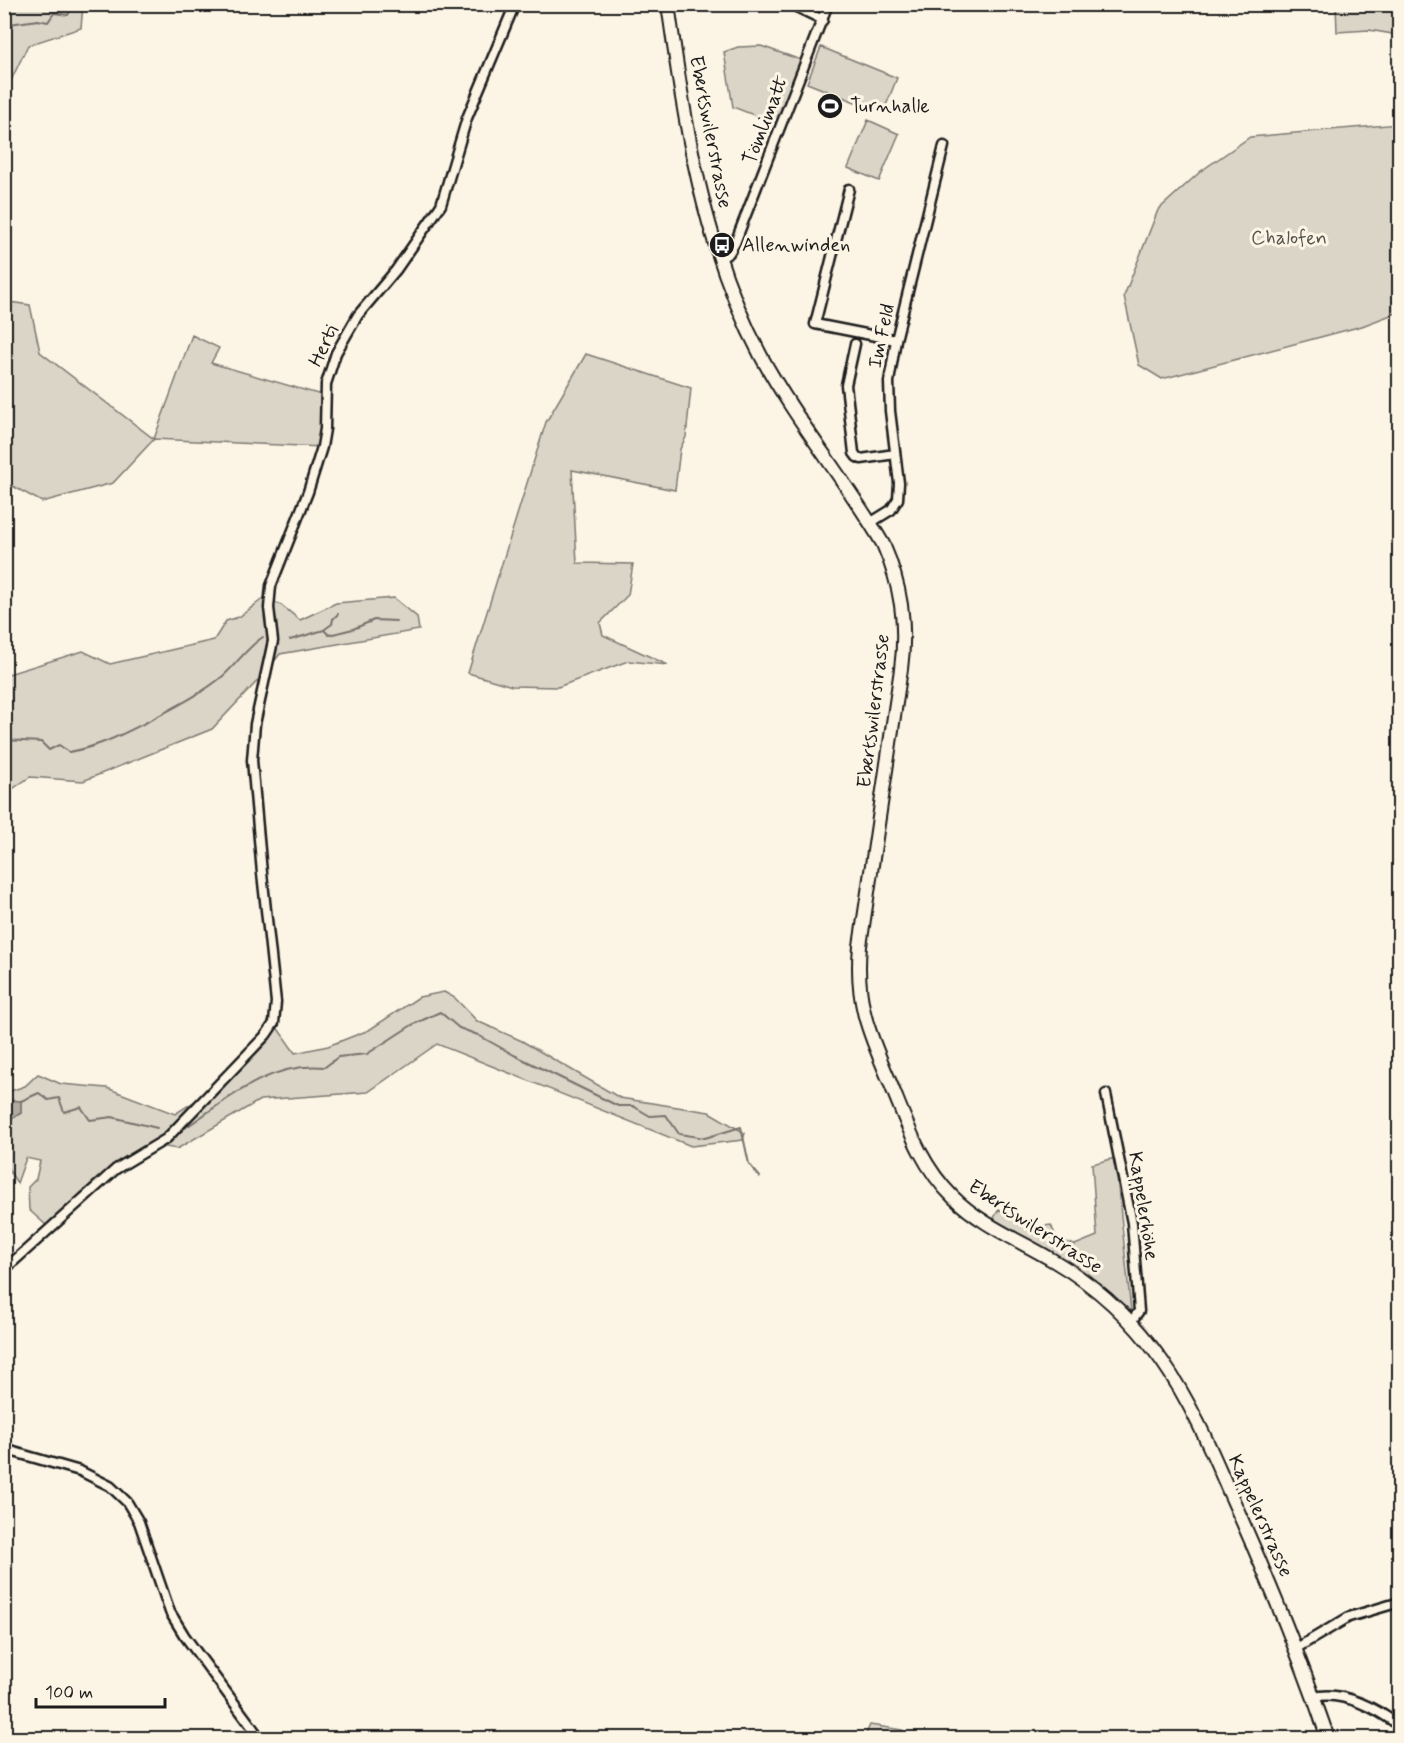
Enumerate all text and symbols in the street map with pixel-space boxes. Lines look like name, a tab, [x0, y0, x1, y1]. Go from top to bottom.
street label: Ebertswilerstrasse	[682, 53, 738, 211]
street label: Tömlimatt	[737, 71, 796, 169]
sports icon: Turnhalle	[815, 91, 845, 121]
place label: Turnhalle	[850, 93, 930, 120]
park label: Chalofen	[1251, 225, 1327, 252]
bus stop icon: Allenwinden	[707, 230, 737, 260]
place label: Allenwinden	[742, 232, 850, 259]
street label: Im Feld	[862, 301, 902, 371]
street label: Herti	[303, 320, 346, 372]
street label: Ebertswilerstrasse	[851, 632, 897, 790]
street label: Kappelerhöhe	[1121, 1150, 1165, 1262]
street label: Ebertswilerstrasse	[963, 1173, 1107, 1281]
street label: Kappelerstrasse	[1221, 1451, 1299, 1581]
scale bar	[36, 1671, 165, 1709]
text: 100 m	[45, 1681, 93, 1705]

